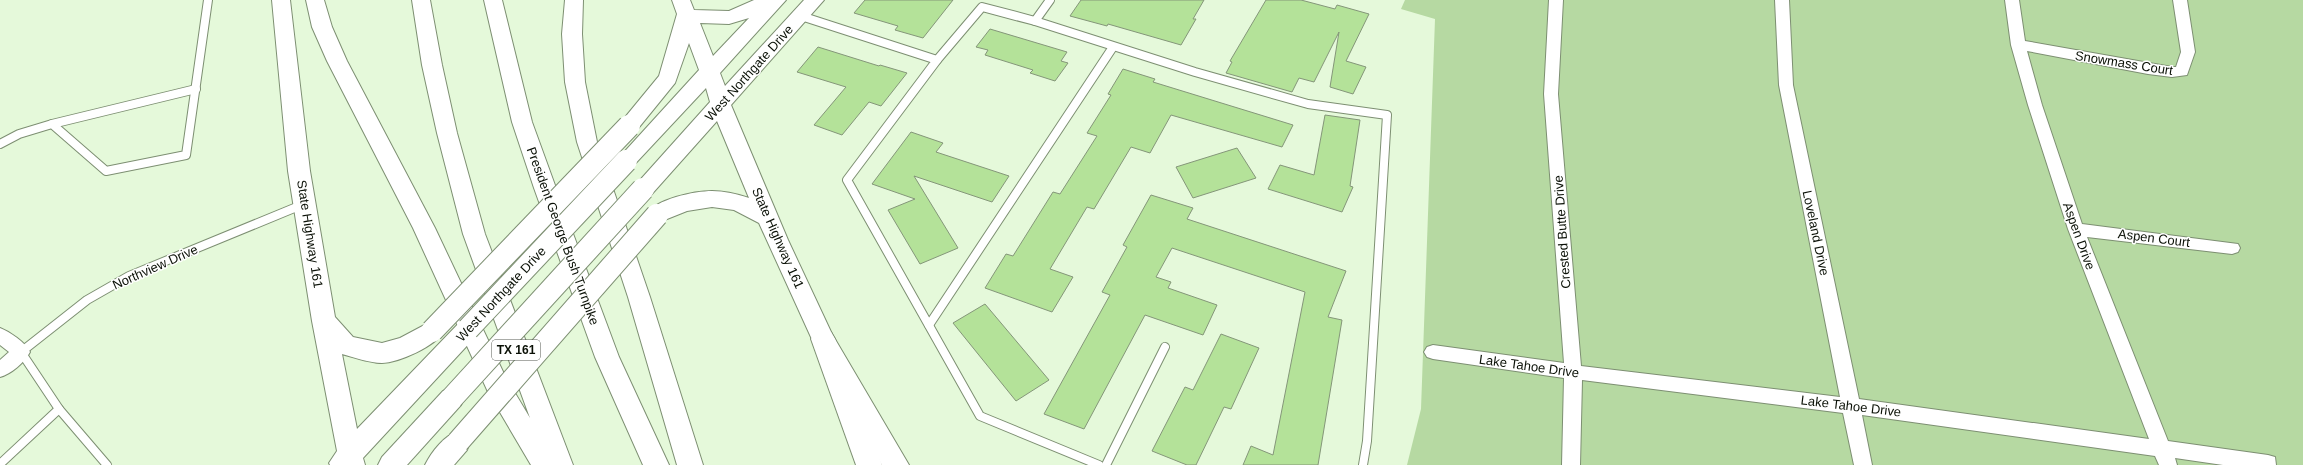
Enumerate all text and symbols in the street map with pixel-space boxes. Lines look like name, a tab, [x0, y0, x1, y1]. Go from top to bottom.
street label: West Northgate Drive	[702, 22, 796, 124]
street label: Snowmass Court	[2074, 48, 2174, 78]
street label: President George Bush Turnpike	[524, 145, 602, 327]
street label: Crested Butte Drive	[1551, 175, 1573, 289]
street label: State Highway 161	[294, 179, 326, 289]
street label: State Highway 161	[749, 185, 807, 291]
street label: Loveland Drive	[1800, 189, 1832, 277]
street label: Aspen Drive	[2060, 200, 2098, 272]
street label: Aspen Court	[2117, 226, 2191, 250]
street label: Northview Drive	[110, 241, 200, 293]
street label: West Northgate Drive	[453, 244, 549, 344]
road number: TX 161	[492, 340, 540, 360]
street label: Lake Tahoe Drive	[1478, 352, 1580, 380]
street label: Lake Tahoe Drive	[1800, 392, 1902, 420]

